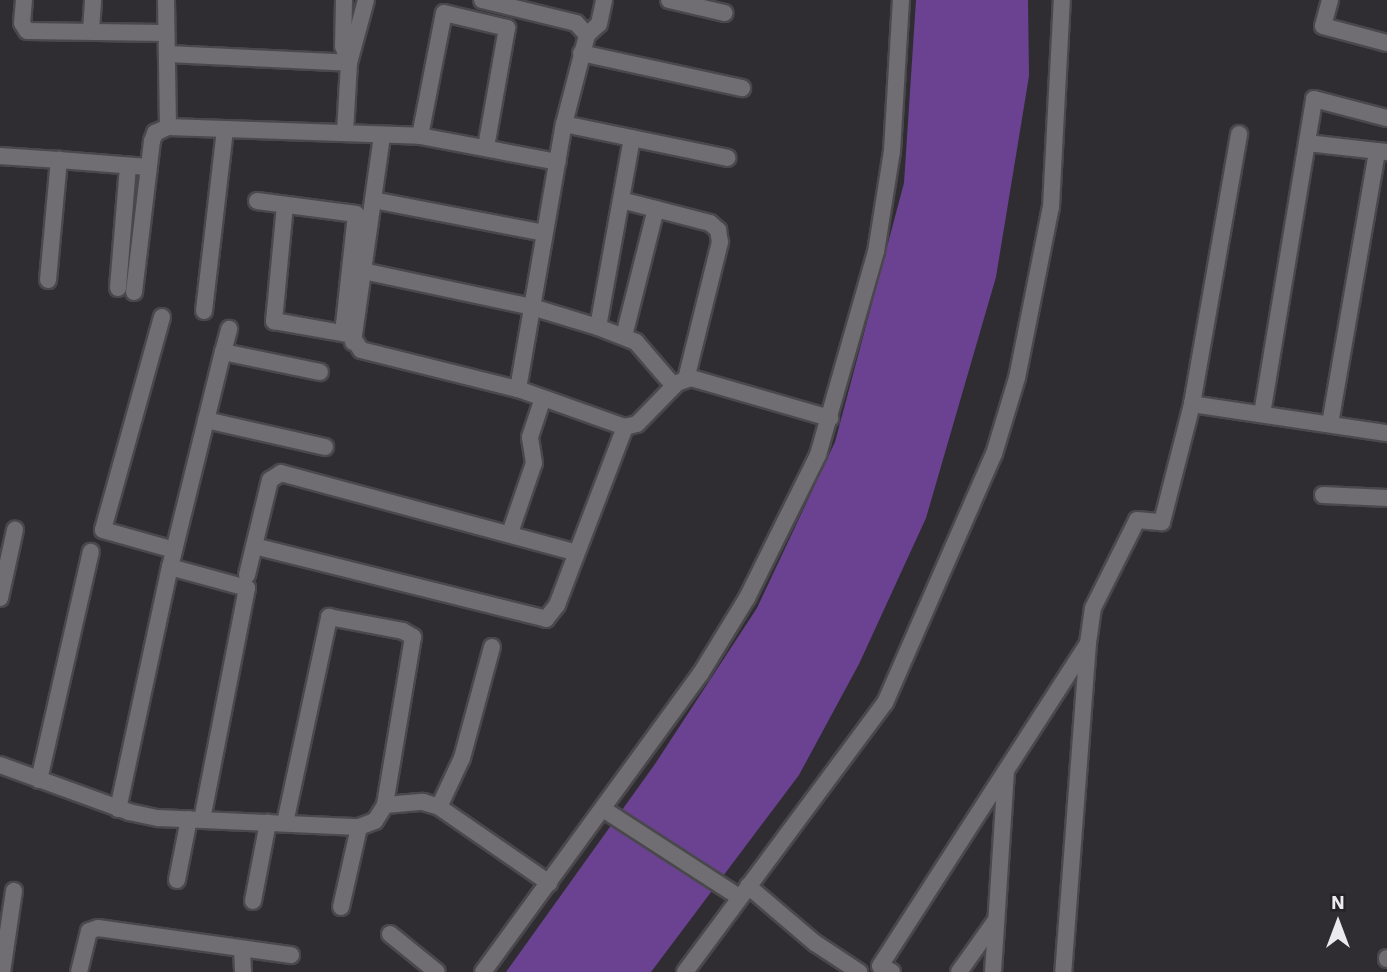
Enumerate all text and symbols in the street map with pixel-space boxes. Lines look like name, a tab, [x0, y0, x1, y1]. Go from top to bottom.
north arrow	[1303, 888, 1373, 958]
text: N	[1331, 890, 1345, 914]

